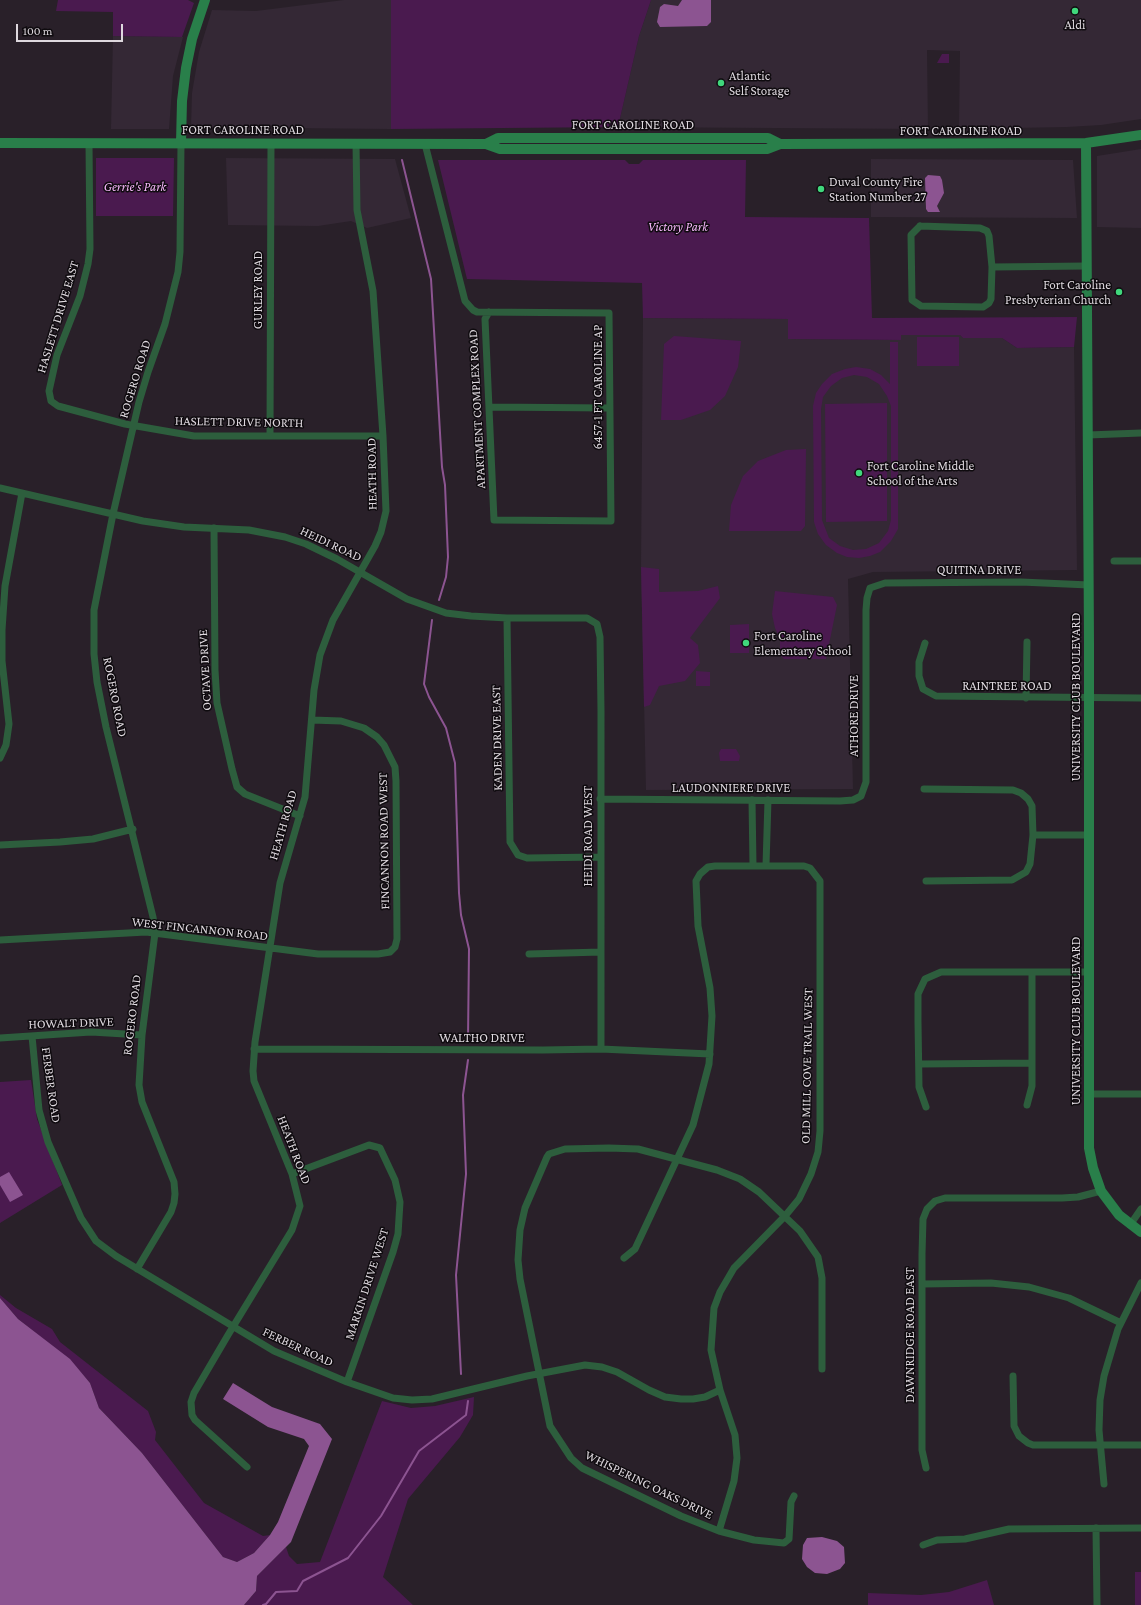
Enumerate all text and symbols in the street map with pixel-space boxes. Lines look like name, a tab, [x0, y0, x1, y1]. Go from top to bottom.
marker: Aldi	[1070, 6, 1080, 16]
scale bar	[18, 16, 125, 42]
place label: Aldi	[1064, 17, 1086, 33]
text: 100 m	[23, 24, 52, 38]
place label: Atlantic Self Storage	[729, 68, 790, 99]
marker: Atlantic Self Storage	[716, 78, 726, 88]
street label: FORT CAROLINE ROAD	[572, 117, 694, 133]
street label: FORT CAROLINE ROAD	[182, 122, 304, 138]
street label: FORT CAROLINE ROAD	[900, 123, 1022, 139]
place label: Duval County Fire Station Number 27	[829, 174, 926, 205]
park label: Gerrie's Park	[104, 179, 166, 195]
marker: Duval County Fire Station Number 27	[816, 184, 826, 194]
park label: Victory Park	[648, 219, 708, 235]
street label: GURLEY ROAD	[250, 251, 266, 329]
street label: HASLETT DRIVE EAST	[34, 259, 82, 375]
place label: Fort Caroline Presbyterian Church	[1005, 277, 1111, 308]
marker: Fort Caroline Presbyterian Church	[1114, 287, 1124, 297]
street label: 6457-1 FT CAROLINE AP	[590, 324, 606, 450]
street label: APARTMENT COMPLEX ROAD	[465, 329, 489, 489]
street label: ROGERO ROAD	[116, 338, 154, 420]
street label: HASLETT DRIVE NORTH	[175, 413, 303, 431]
street label: HEATH ROAD	[364, 438, 380, 510]
place label: Fort Caroline Middle School of the Arts	[867, 458, 974, 489]
marker: Fort Caroline Middle School of the Arts	[854, 468, 864, 478]
street label: HEIDI ROAD	[298, 523, 364, 565]
street label: QUITINA DRIVE	[937, 562, 1021, 578]
street label: UNIVERSITY CLUB BOULEVARD	[1068, 613, 1084, 781]
place label: Fort Caroline Elementary School	[754, 628, 851, 659]
street label: OCTAVE DRIVE	[195, 629, 215, 711]
marker: Fort Caroline Elementary School	[741, 638, 751, 648]
street label: ROGERO ROAD	[100, 656, 130, 738]
street label: ATHORE DRIVE	[846, 675, 862, 757]
street label: RAINTREE ROAD	[962, 678, 1052, 694]
street label: KADEN DRIVE EAST	[488, 685, 506, 791]
street label: FINCANNON ROAD WEST	[375, 772, 393, 910]
street label: LAUDONNIERE DRIVE	[672, 780, 790, 796]
street label: HEIDI ROAD WEST	[580, 786, 596, 886]
street label: HEATH ROAD	[266, 788, 300, 862]
street label: WEST FINCANNON ROAD	[131, 914, 269, 944]
street label: UNIVERSITY CLUB BOULEVARD	[1068, 937, 1084, 1105]
street label: ROGERO ROAD	[119, 974, 145, 1056]
street label: OLD MILL COVE TRAIL WEST	[798, 988, 816, 1144]
street label: HOWALT DRIVE	[28, 1014, 114, 1032]
street label: WALTHO DRIVE	[439, 1030, 525, 1046]
street label: FERBER ROAD	[38, 1046, 64, 1124]
street label: HEATH ROAD	[274, 1113, 314, 1187]
street label: MARKIN DRIVE WEST	[342, 1226, 392, 1342]
street label: DAWNRIDGE ROAD EAST	[902, 1267, 918, 1403]
street label: FERBER ROAD	[260, 1324, 336, 1370]
street label: WHISPERING OAKS DRIVE	[582, 1447, 716, 1523]

